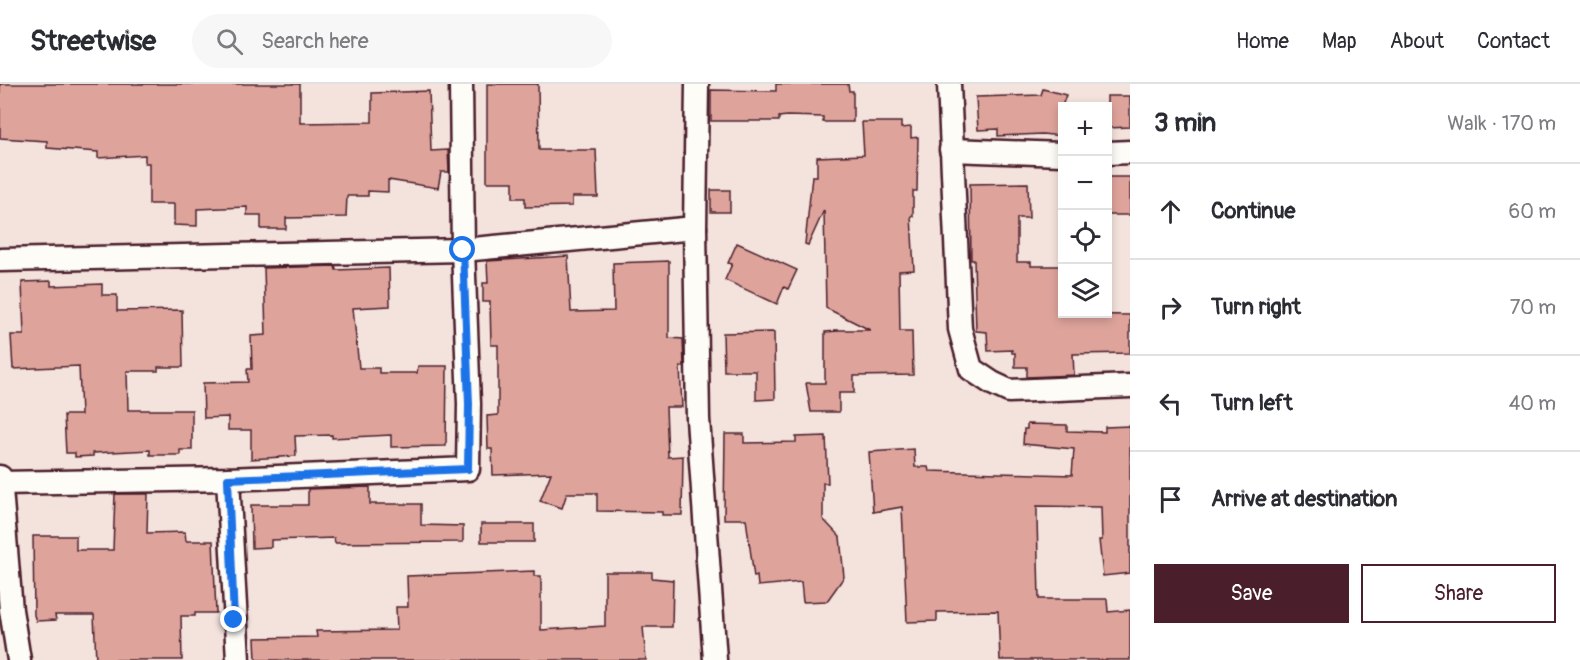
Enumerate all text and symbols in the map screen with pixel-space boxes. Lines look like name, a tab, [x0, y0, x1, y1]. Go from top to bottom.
search box	[192, 14, 612, 68]
text: Streetwise	[30, 24, 156, 59]
icon: search	[213, 25, 246, 58]
text: Search here	[261, 27, 369, 55]
text: Home	[1236, 28, 1289, 55]
text: Map	[1322, 28, 1357, 55]
text: About	[1390, 28, 1444, 55]
text: Contact	[1477, 28, 1550, 55]
map controls	[1058, 102, 1112, 318]
button: +	[1058, 102, 1112, 156]
text: 3 min	[1154, 107, 1216, 139]
text: Walk · 170 m	[1447, 111, 1556, 136]
button: −	[1058, 156, 1112, 210]
icon: ahead	[1154, 195, 1187, 228]
text: Continue	[1211, 197, 1295, 225]
text: 60 m	[1509, 199, 1556, 224]
button: locate	[1058, 210, 1112, 264]
route start	[449, 236, 475, 262]
button: layers	[1058, 264, 1112, 318]
icon: right	[1154, 291, 1187, 324]
text: Turn right	[1211, 293, 1301, 321]
text: 70 m	[1510, 295, 1556, 320]
icon: left	[1154, 387, 1187, 420]
text: Turn left	[1211, 389, 1293, 417]
text: 40 m	[1509, 391, 1556, 416]
icon: arrive	[1154, 483, 1187, 516]
text: Arrive at destination	[1211, 485, 1397, 513]
button: Save	[1154, 564, 1349, 623]
button: Share	[1361, 564, 1556, 623]
route end	[220, 606, 246, 632]

